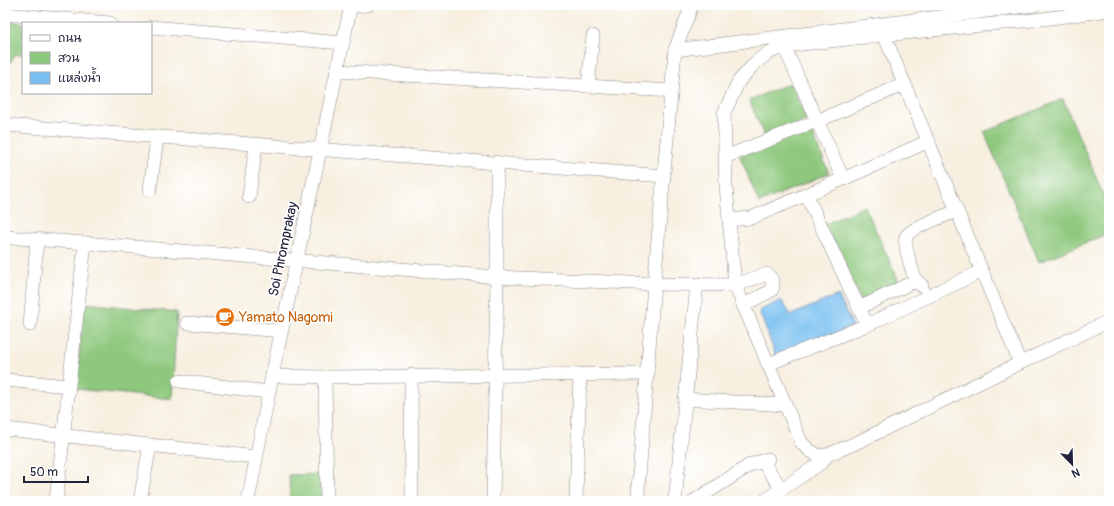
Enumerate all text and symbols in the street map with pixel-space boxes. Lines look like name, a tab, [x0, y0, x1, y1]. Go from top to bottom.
legend	[22, 22, 152, 94]
text: ถนน	[58, 31, 82, 46]
text: สวน	[58, 51, 79, 66]
text: แหล่งน้ำ	[58, 67, 101, 86]
street label: Soi Phromprakay	[265, 200, 301, 298]
cafe icon: Yamato Nagomi	[214, 306, 236, 328]
place label: Yamato Nagomi	[238, 309, 333, 326]
north arrow	[1052, 444, 1092, 484]
scale bar	[24, 458, 88, 484]
text: 50 m	[30, 465, 58, 480]
text: N	[1069, 465, 1082, 480]

